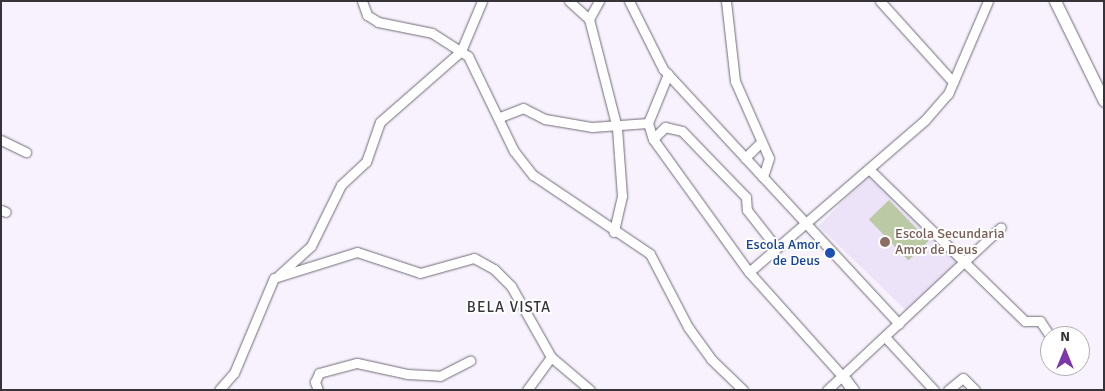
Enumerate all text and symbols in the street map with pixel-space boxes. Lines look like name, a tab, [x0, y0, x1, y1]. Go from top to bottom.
place label: Escola Secundaria Amor de Deus	[895, 226, 1005, 258]
marker: Escola Secundaria Amor de Deus	[879, 236, 891, 248]
place label: Escola Amor de Deus	[746, 237, 820, 270]
marker: Escola Amor de Deus	[824, 247, 836, 259]
district label: BELA VISTA	[466, 299, 552, 317]
north arrow	[1040, 326, 1090, 376]
text: N	[1060, 328, 1070, 345]

